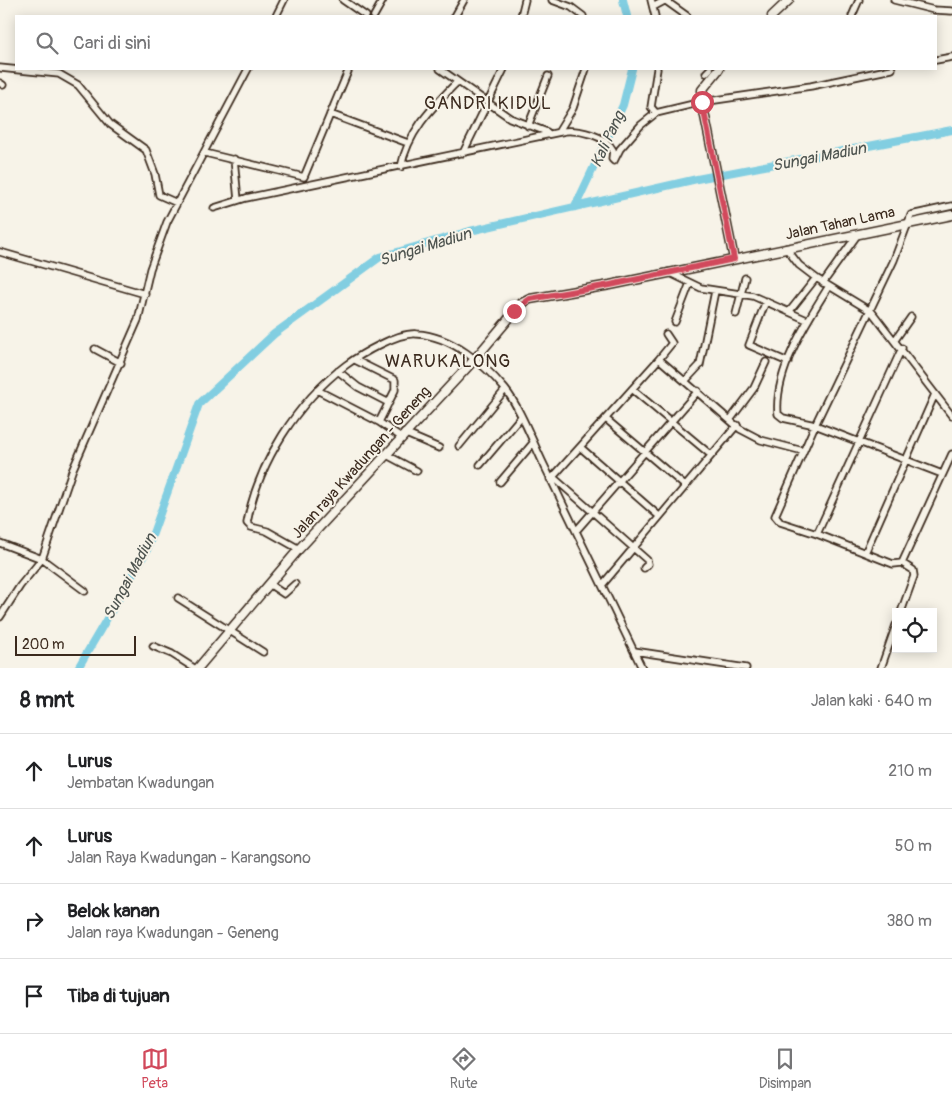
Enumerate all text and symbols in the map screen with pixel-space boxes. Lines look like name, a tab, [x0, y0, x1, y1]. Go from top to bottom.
search box	[15, 15, 937, 70]
icon: search	[33, 29, 61, 57]
text: Cari di sini	[73, 31, 150, 55]
route start	[691, 91, 714, 114]
district label: GANDRI KIDUL	[424, 92, 552, 115]
water label: Kali Pang	[586, 106, 630, 171]
water label: Sungai Madiun	[771, 138, 869, 176]
street label: Jalan Tahan Lama	[784, 203, 897, 244]
water label: Sungai Madiun	[377, 223, 475, 270]
route end	[503, 300, 526, 323]
district label: WARUKALONG	[385, 350, 511, 373]
street label: Jalan raya Kwadungan - Geneng	[288, 382, 435, 542]
water label: Sungai Madiun	[99, 529, 161, 623]
map controls	[892, 608, 937, 653]
button: locate	[892, 608, 937, 653]
scale bar	[15, 633, 136, 656]
text: 200 m	[22, 636, 64, 653]
text: 8 mnt	[20, 687, 74, 714]
text: Jalan kaki · 640 m	[811, 691, 932, 711]
text: Lurus	[67, 749, 112, 773]
icon: ahead	[20, 757, 48, 785]
text: 210 m	[888, 761, 932, 781]
text: Jembatan Kwadungan	[67, 773, 214, 793]
text: Lurus	[67, 824, 112, 848]
icon: ahead	[20, 832, 48, 860]
text: 50 m	[895, 836, 932, 856]
text: Jalan Raya Kwadungan - Karangsono	[67, 848, 311, 868]
text: Belok kanan	[67, 899, 160, 923]
icon: right	[20, 907, 48, 935]
text: 380 m	[886, 911, 932, 931]
text: Jalan raya Kwadungan - Geneng	[67, 923, 279, 943]
icon: arrive	[20, 982, 48, 1010]
text: Tiba di tujuan	[67, 984, 170, 1008]
tab: Peta	[141, 1045, 169, 1092]
tab: Rute	[450, 1045, 478, 1092]
tab: Disimpan	[759, 1045, 811, 1092]

